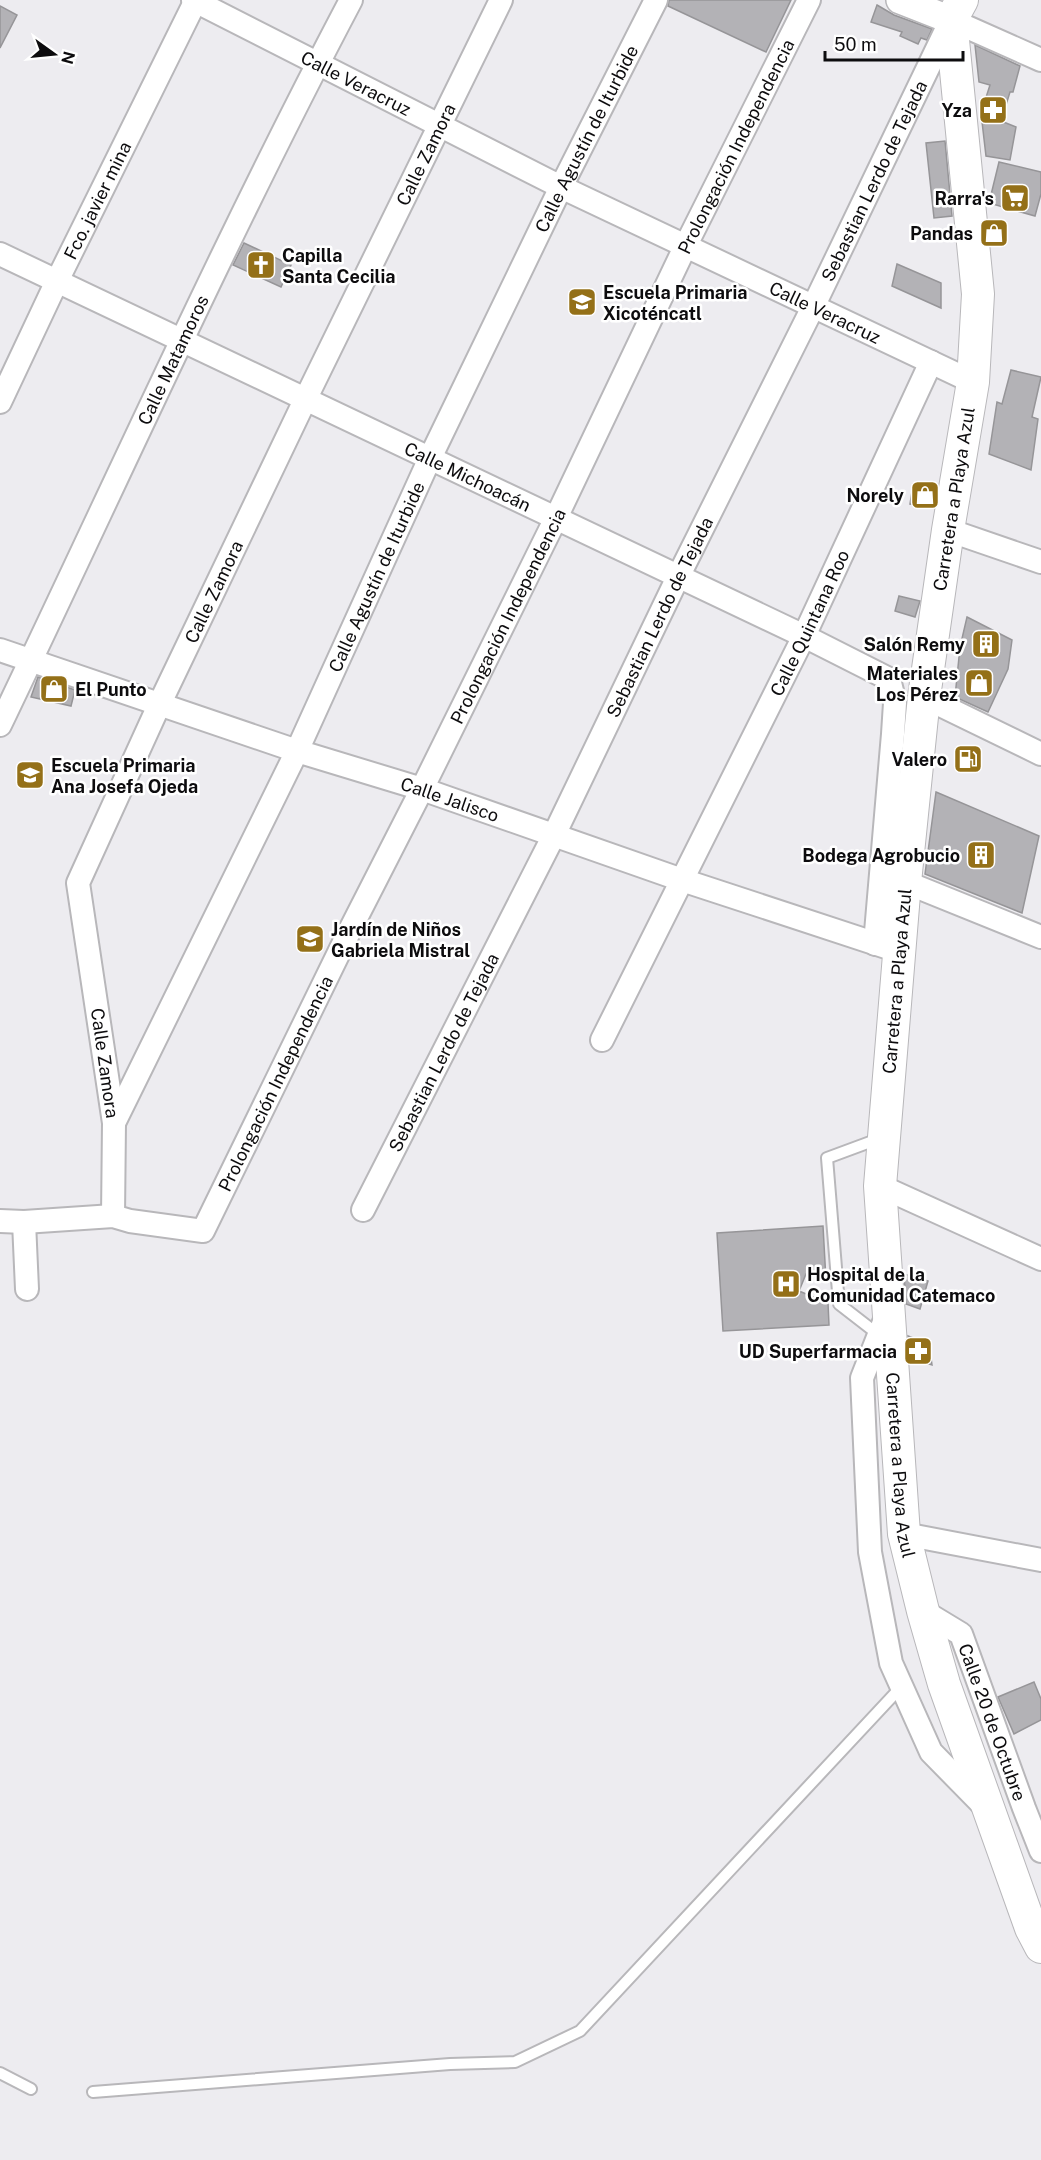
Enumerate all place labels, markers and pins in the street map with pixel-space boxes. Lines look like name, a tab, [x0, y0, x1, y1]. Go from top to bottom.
pharmacy icon: Yza	[977, 94, 1009, 126]
place label: Yza	[942, 100, 972, 121]
supermarket icon: Rarra's	[999, 182, 1031, 214]
place label: Rarra's	[934, 188, 994, 209]
shop icon: Pandas	[978, 217, 1010, 249]
place label: Pandas	[910, 223, 973, 244]
place label: Capilla Santa Cecilia	[282, 245, 395, 287]
church icon: Capilla Santa Cecilia	[245, 249, 277, 281]
place label: Escuela Primaria Xicoténcatl	[603, 282, 747, 324]
school or university icon: Escuela Primaria Xicoténcatl	[566, 286, 598, 318]
shop icon: Norely	[909, 479, 941, 511]
place label: Norely	[846, 485, 904, 506]
building icon: Salón Remy	[970, 628, 1002, 660]
place label: Salón Remy	[864, 634, 965, 655]
place label: Materiales Los Pérez	[866, 663, 958, 705]
shop icon: Materiales Los Pérez	[963, 667, 995, 699]
shop icon: El Punto	[38, 673, 70, 705]
place label: El Punto	[75, 679, 147, 700]
fuel station icon: Valero	[952, 743, 984, 775]
place label: Valero	[892, 749, 947, 770]
place label: Escuela Primaria Ana Josefa Ojeda	[51, 755, 198, 797]
school or university icon: Escuela Primaria Ana Josefa Ojeda	[14, 759, 46, 791]
building icon: Bodega Agrobucio	[965, 839, 997, 871]
place label: Bodega Agrobucio	[802, 845, 960, 866]
place label: Jardín de Niños Gabriela Mistral	[331, 919, 470, 961]
school or university icon: Jardín de Niños Gabriela Mistral	[294, 923, 326, 955]
place label: Hospital de la Comunidad Catemaco	[807, 1264, 995, 1306]
hospital icon: Hospital de la Comunidad Catemaco	[770, 1268, 802, 1300]
pharmacy icon: UD Superfarmacia	[902, 1335, 934, 1367]
place label: UD Superfarmacia	[739, 1341, 897, 1362]

